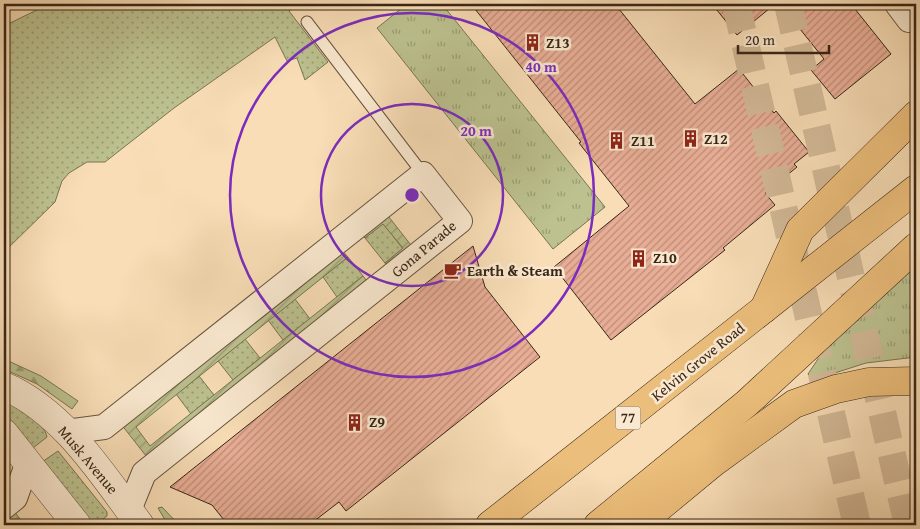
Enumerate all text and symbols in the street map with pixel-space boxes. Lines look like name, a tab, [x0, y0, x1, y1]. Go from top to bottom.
scale bar	[738, 22, 829, 54]
text: 20 m	[745, 29, 776, 50]
place label: Z13	[546, 32, 570, 53]
building icon: Z13	[522, 33, 542, 53]
text: 40 m	[525, 56, 557, 77]
text: 20 m	[460, 120, 492, 141]
place label: Z12	[704, 128, 728, 149]
building icon: Z12	[680, 129, 700, 149]
place label: Z11	[631, 130, 655, 151]
building icon: Z11	[607, 131, 627, 151]
centre of rings	[403, 186, 421, 204]
street label: Gona Parade	[387, 215, 461, 282]
place label: Z10	[653, 247, 677, 268]
building icon: Z10	[629, 248, 649, 268]
place label: Earth & Steam	[467, 260, 563, 281]
cafe icon: Earth & Steam	[443, 261, 463, 281]
street label: Kelvin Grove Road	[647, 317, 749, 406]
road number: 77	[616, 406, 640, 429]
place label: Z9	[369, 411, 385, 432]
building icon: Z9	[345, 412, 365, 432]
street label: Musk Avenue	[54, 421, 123, 498]

